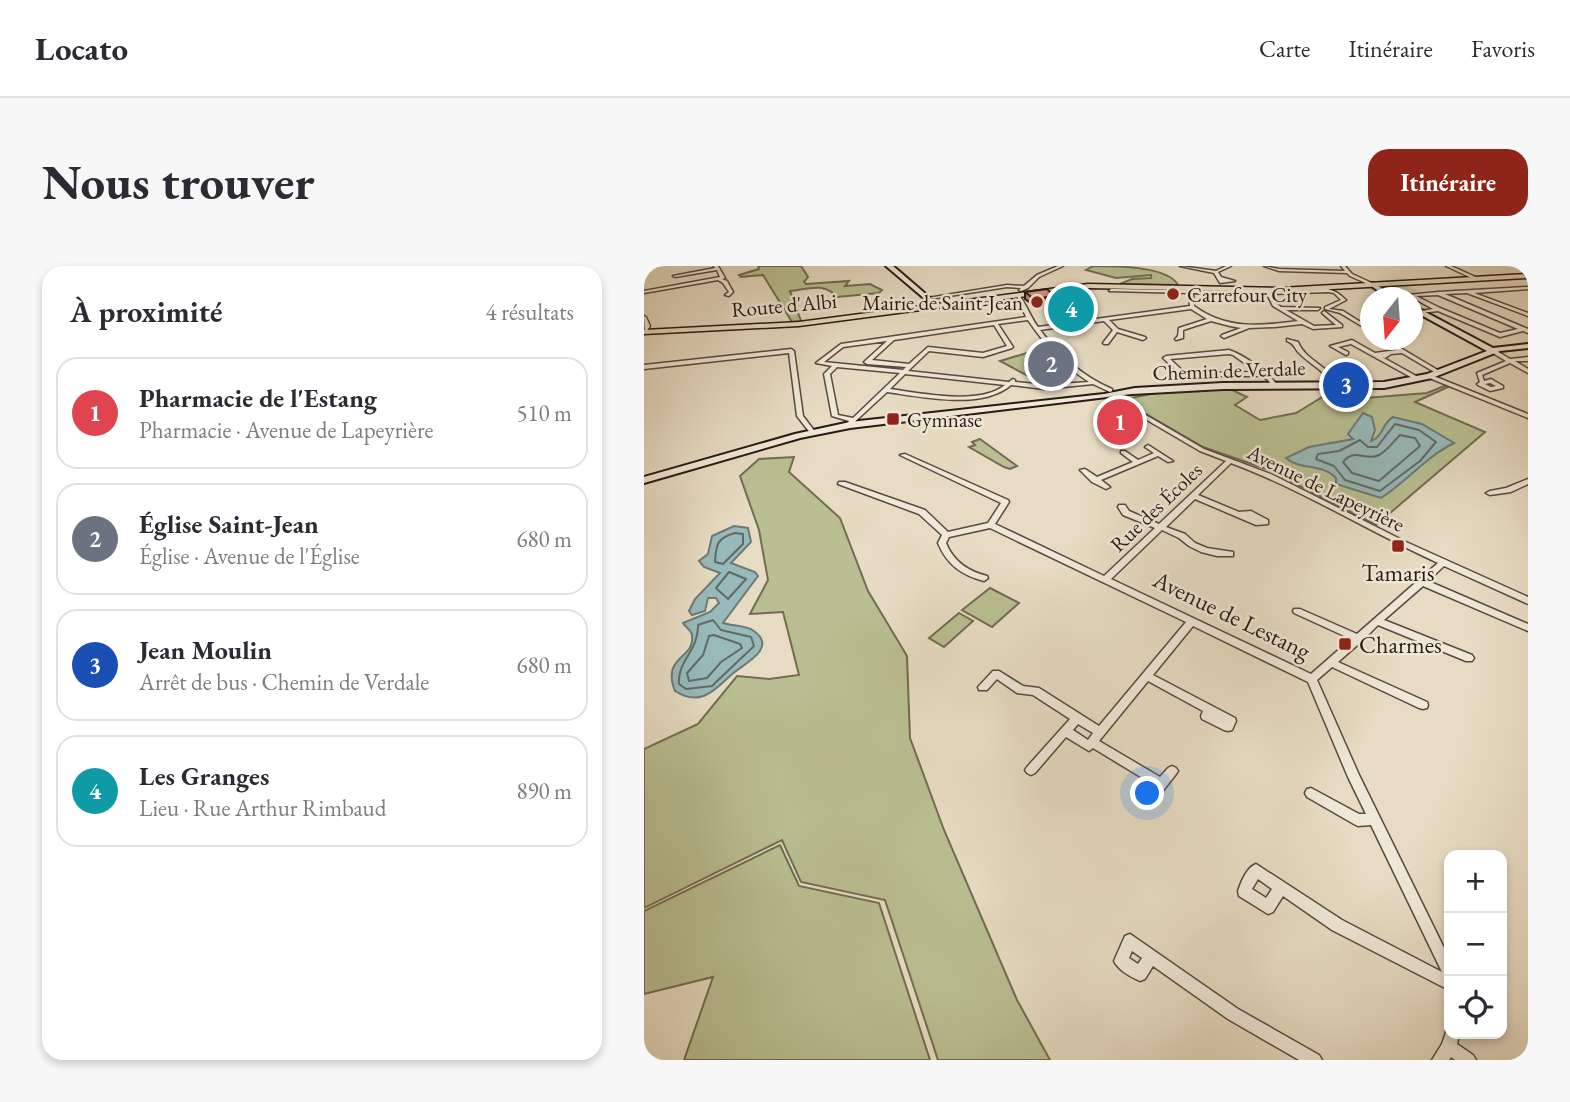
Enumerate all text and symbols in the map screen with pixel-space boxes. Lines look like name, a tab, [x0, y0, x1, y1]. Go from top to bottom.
text: Locato	[35, 27, 128, 70]
text: Carte	[1259, 33, 1310, 64]
text: Itinéraire	[1348, 33, 1433, 64]
text: Favoris	[1471, 33, 1535, 64]
button: Itinéraire	[1368, 149, 1528, 216]
text: Nous trouver	[42, 150, 315, 214]
place label: Carrefour City	[1187, 281, 1308, 308]
pin: 4	[1048, 283, 1094, 335]
marker: Carrefour City	[1165, 286, 1181, 302]
street label: Route d'Albi	[730, 287, 838, 323]
north arrow	[1360, 287, 1423, 350]
place label: Mairie de Saint-Jean	[862, 289, 1023, 316]
text: À proximité	[70, 292, 222, 331]
marker: Mairie de Saint-Jean	[1029, 294, 1045, 310]
text: 4 résultats	[486, 297, 574, 327]
pin: 2	[1028, 338, 1074, 390]
street label: Chemin de Verdale	[1152, 354, 1306, 386]
pin: 3	[1323, 359, 1369, 411]
text: Pharmacie de l'Estang	[139, 381, 377, 415]
pin: 1	[1097, 396, 1143, 448]
text: 1	[89, 398, 101, 428]
text: 510 m	[516, 398, 572, 428]
place label: Gymnase	[907, 406, 982, 433]
marker: Gymnase	[885, 411, 901, 427]
text: Pharmacie · Avenue de Lapeyrière	[139, 415, 434, 445]
street label: Avenue de Lapeyrière	[1242, 438, 1409, 538]
street label: Rue des Écoles	[1104, 456, 1208, 558]
text: Église Saint-Jean	[139, 507, 319, 541]
text: 2	[89, 524, 101, 554]
text: 680 m	[516, 524, 572, 554]
marker: Tamaris	[1390, 538, 1406, 554]
text: Église · Avenue de l'Église	[139, 541, 360, 571]
place label: Tamaris	[1361, 557, 1435, 588]
street label: Avenue de Lestang	[1147, 563, 1316, 667]
place label: Charmes	[1359, 629, 1442, 660]
text: Jean Moulin	[139, 633, 272, 667]
marker: Charmes	[1337, 636, 1353, 652]
text: 3	[89, 650, 101, 680]
text: 680 m	[516, 650, 572, 680]
text: Arrêt de bus · Chemin de Verdale	[139, 667, 429, 697]
text: Les Granges	[139, 759, 269, 793]
text: 4	[89, 776, 101, 806]
text: 890 m	[516, 776, 572, 806]
your location	[1130, 776, 1164, 810]
text: Lieu · Rue Arthur Rimbaud	[139, 793, 386, 823]
map controls	[1444, 850, 1507, 1039]
button: +	[1444, 850, 1507, 913]
button: −	[1444, 913, 1507, 976]
button: locate	[1444, 976, 1507, 1039]

